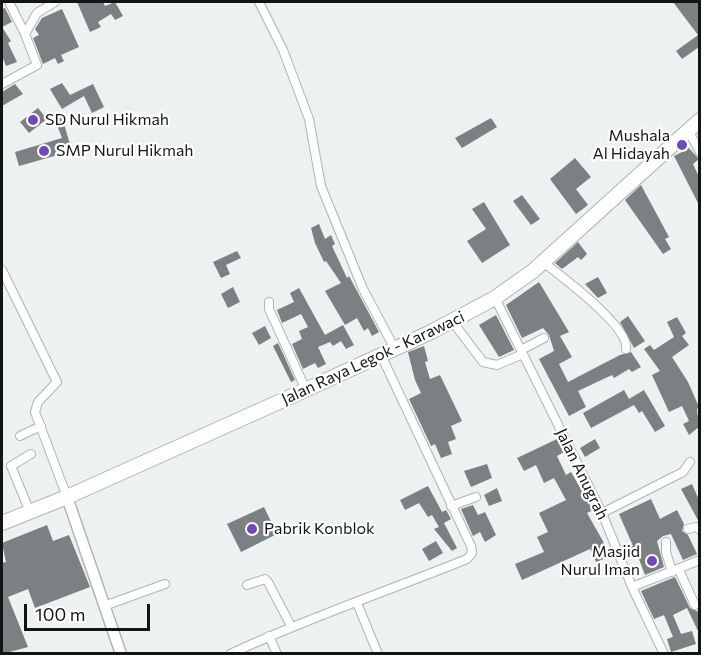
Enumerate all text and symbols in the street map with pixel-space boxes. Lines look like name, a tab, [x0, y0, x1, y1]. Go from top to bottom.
place label: SD Nurul Hikmah	[45, 110, 169, 130]
marker: SD Nurul Hikmah	[26, 113, 40, 127]
place label: Mushala Al Hidayah	[593, 126, 670, 164]
marker: Mushala Al Hidayah	[675, 138, 689, 152]
place label: SMP Nurul Hikmah	[56, 141, 194, 161]
marker: SMP Nurul Hikmah	[37, 144, 51, 158]
street label: Jalan Raya Legok - Karawaci	[278, 307, 468, 409]
street label: Jalan Anugrah	[552, 425, 612, 523]
place label: Pabrik Konblok	[264, 519, 375, 539]
marker: Pabrik Konblok	[245, 522, 259, 536]
place label: Masjid Nurul Iman	[561, 542, 640, 580]
marker: Masjid Nurul Iman	[645, 554, 659, 568]
scale bar	[27, 592, 153, 630]
text: 100 m	[35, 603, 85, 625]

